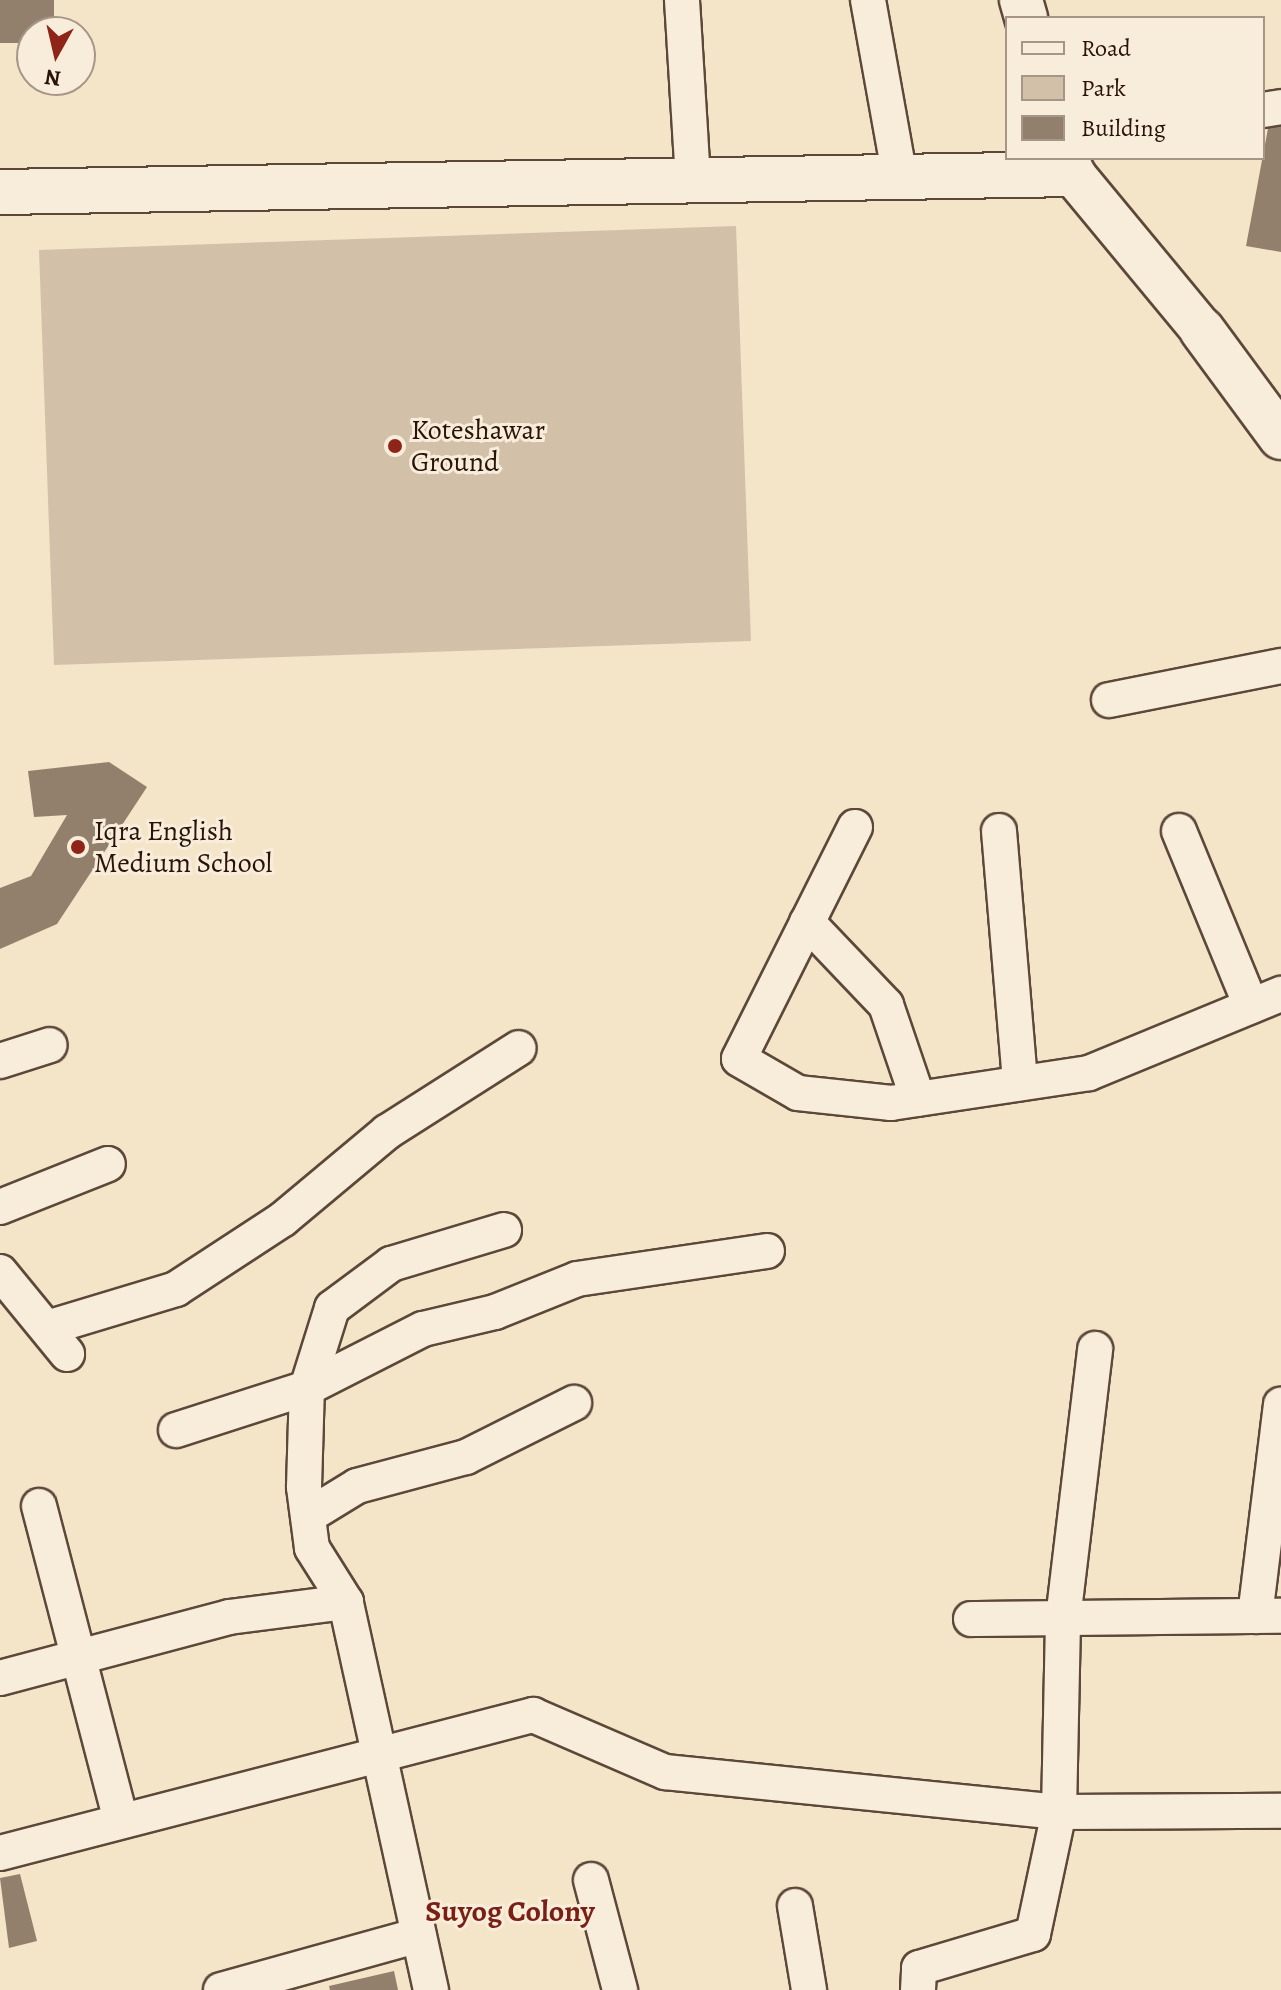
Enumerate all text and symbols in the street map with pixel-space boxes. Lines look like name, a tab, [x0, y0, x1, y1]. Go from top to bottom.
north arrow	[16, 16, 96, 96]
legend	[1005, 16, 1265, 160]
text: Road	[1081, 32, 1131, 64]
text: N	[43, 62, 63, 94]
text: Park	[1081, 72, 1126, 104]
text: Building	[1081, 112, 1166, 144]
place label: Koteshawar Ground	[411, 413, 545, 479]
marker: Koteshawar Ground	[386, 437, 404, 455]
place label: Iqra English Medium School	[94, 814, 272, 880]
marker: Iqra English Medium School	[69, 838, 87, 856]
district label: Suyog Colony	[425, 1893, 595, 1929]

